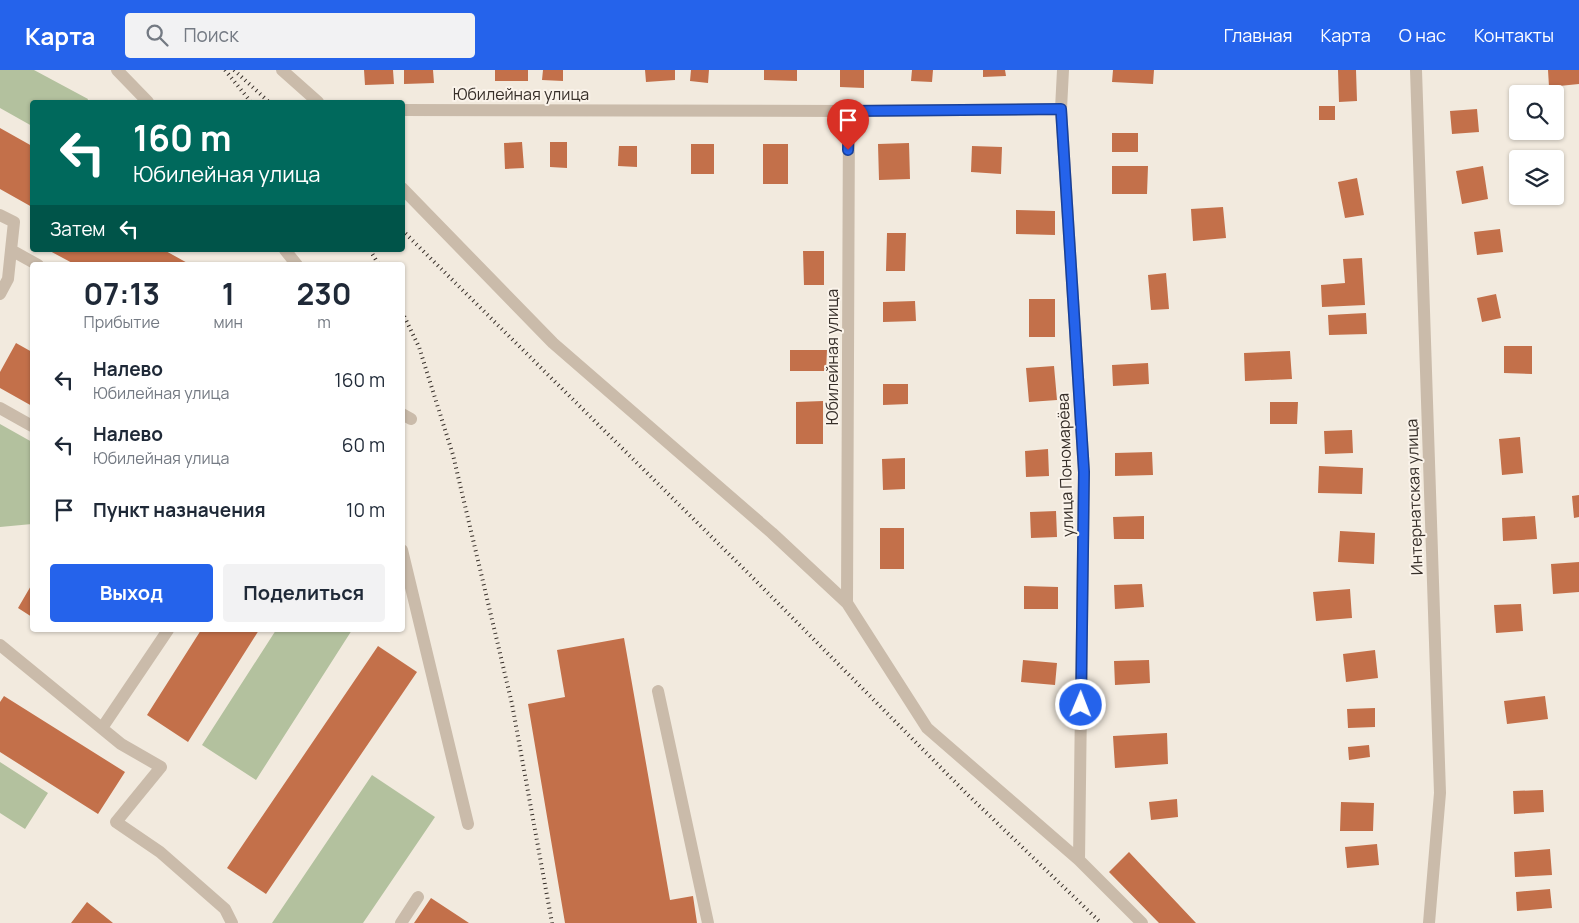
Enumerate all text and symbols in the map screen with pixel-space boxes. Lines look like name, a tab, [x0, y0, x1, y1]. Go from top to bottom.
search box	[125, 13, 475, 58]
text: Карта	[25, 19, 95, 52]
icon: search	[143, 21, 171, 49]
text: Поиск	[183, 22, 239, 48]
text: Главная	[1224, 23, 1293, 47]
text: Карта	[1321, 23, 1371, 47]
text: О нас	[1399, 23, 1446, 47]
text: Контакты	[1474, 23, 1554, 47]
street label: Юбилейная улица	[453, 83, 589, 105]
map controls	[1509, 85, 1564, 205]
button: search	[1509, 85, 1564, 140]
pin	[827, 99, 869, 150]
icon: arrive	[834, 106, 862, 134]
text: 160 m	[133, 114, 232, 162]
icon: left	[50, 120, 115, 185]
button: layers	[1509, 150, 1564, 205]
text: Юбилейная улица	[133, 159, 321, 189]
icon: left	[115, 215, 143, 243]
text: Затем	[50, 216, 105, 242]
text: 07:13	[83, 273, 160, 314]
text: 1	[222, 273, 235, 314]
text: 230	[297, 273, 352, 314]
street label: Юбилейная улица	[821, 289, 843, 425]
text: Прибытие	[84, 311, 160, 333]
text: мин	[213, 311, 243, 333]
text: m	[317, 311, 331, 333]
text: Налево	[93, 356, 163, 382]
icon: left	[50, 366, 78, 394]
text: 160 m	[334, 367, 385, 393]
text: Юбилейная улица	[93, 382, 229, 404]
street label: улица Пономарёва	[1051, 393, 1079, 537]
street label: Интернатская улица	[1400, 418, 1428, 576]
text: Налево	[93, 421, 163, 447]
icon: left	[50, 431, 78, 459]
text: 60 m	[342, 432, 385, 458]
text: Юбилейная улица	[93, 447, 229, 469]
icon: arrive	[50, 496, 78, 524]
text: Пункт назначения	[93, 497, 266, 523]
text: 10 m	[346, 497, 385, 523]
button: Выход	[50, 564, 213, 622]
button: Поделиться	[223, 564, 385, 622]
position arrow	[1054, 678, 1106, 730]

